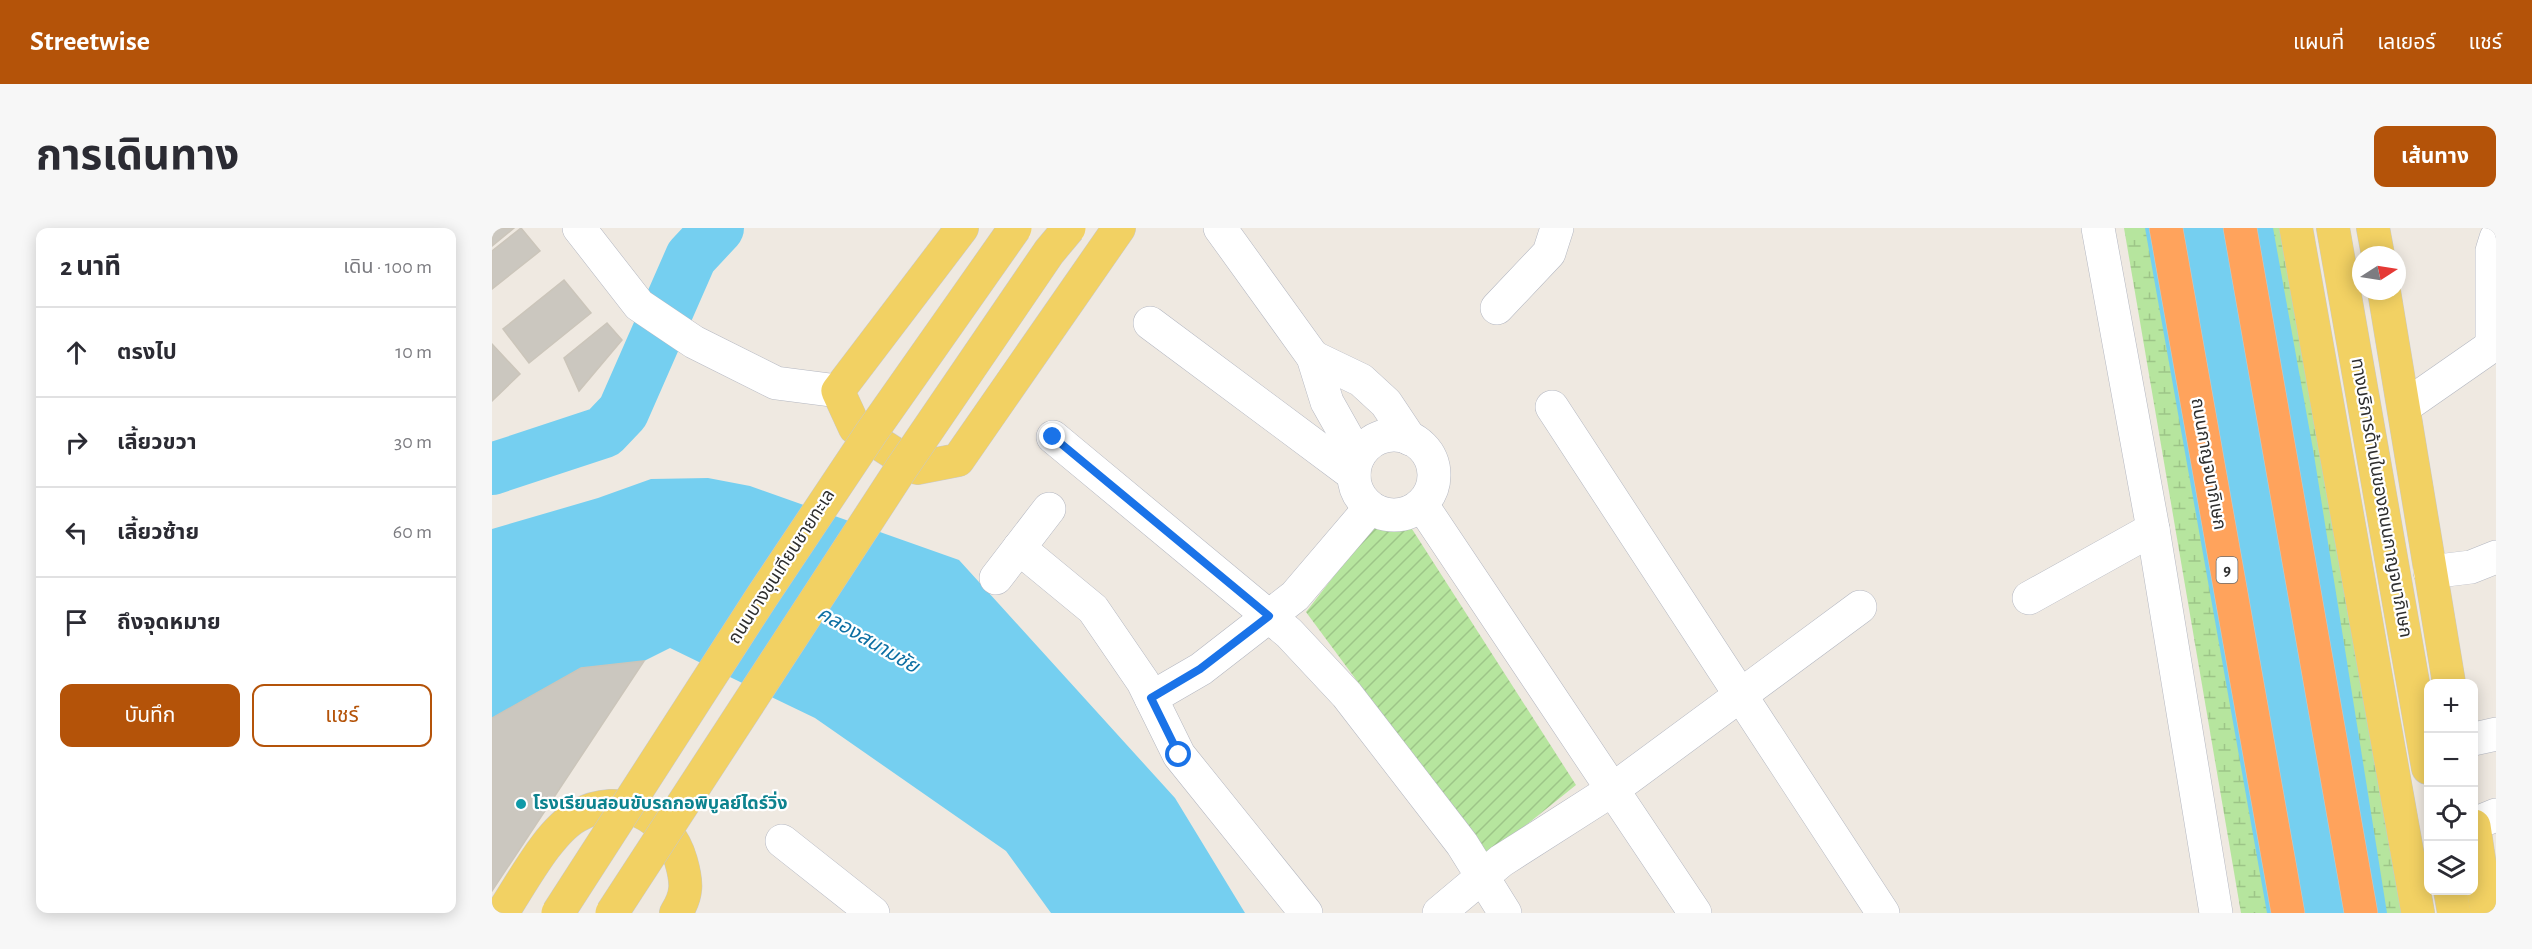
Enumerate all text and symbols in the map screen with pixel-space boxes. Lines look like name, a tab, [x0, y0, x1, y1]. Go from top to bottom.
text: Streetwise	[30, 28, 150, 56]
text: แผนที่	[2293, 32, 2344, 53]
text: เลเยอร์	[2377, 32, 2436, 53]
text: แชร์	[2469, 32, 2502, 53]
button: เส้นทาง	[2374, 126, 2496, 187]
text: การเดินทาง	[36, 135, 239, 177]
north arrow	[2352, 246, 2406, 300]
text: 2 นาที	[60, 254, 121, 280]
text: เดิน · 100 m	[343, 257, 432, 277]
icon: ahead	[60, 336, 93, 369]
text: ตรงไป	[117, 341, 177, 363]
text: 10 m	[395, 342, 432, 362]
street label: ทางบริการด้านในของถนนกาญจนาภิเษก	[2348, 357, 2416, 639]
street label: ถนนกาญจนาภิเษก	[2188, 397, 2228, 531]
route end	[1039, 423, 1065, 449]
icon: right	[60, 426, 93, 459]
text: เลี้ยวขวา	[117, 431, 197, 453]
text: 30 m	[394, 432, 432, 452]
street label: ถนนบางขุนเทียนชายทะเล	[725, 486, 839, 648]
icon: left	[60, 516, 93, 549]
text: เลี้ยวซ้าย	[117, 521, 199, 543]
text: 60 m	[393, 522, 432, 542]
road number: 9	[2216, 557, 2238, 583]
water label: คลองสนามชัย	[814, 603, 924, 678]
icon: arrive	[60, 606, 93, 639]
text: ถึงจุดหมาย	[117, 611, 221, 633]
map controls	[2424, 679, 2478, 895]
button: +	[2424, 679, 2478, 733]
button: บันทึก	[60, 684, 240, 747]
button: แชร์	[252, 684, 432, 747]
button: −	[2424, 733, 2478, 787]
route start	[1165, 741, 1191, 767]
button: locate	[2424, 787, 2478, 841]
place label: โรงเรียนสอนขับรถกอพิบูลย์ไดร์วิ่ง	[533, 791, 788, 814]
marker: โรงเรียนสอนขับรถกอพิบูลย์ไดร์วิ่ง	[514, 797, 528, 811]
button: layers	[2424, 841, 2478, 895]

